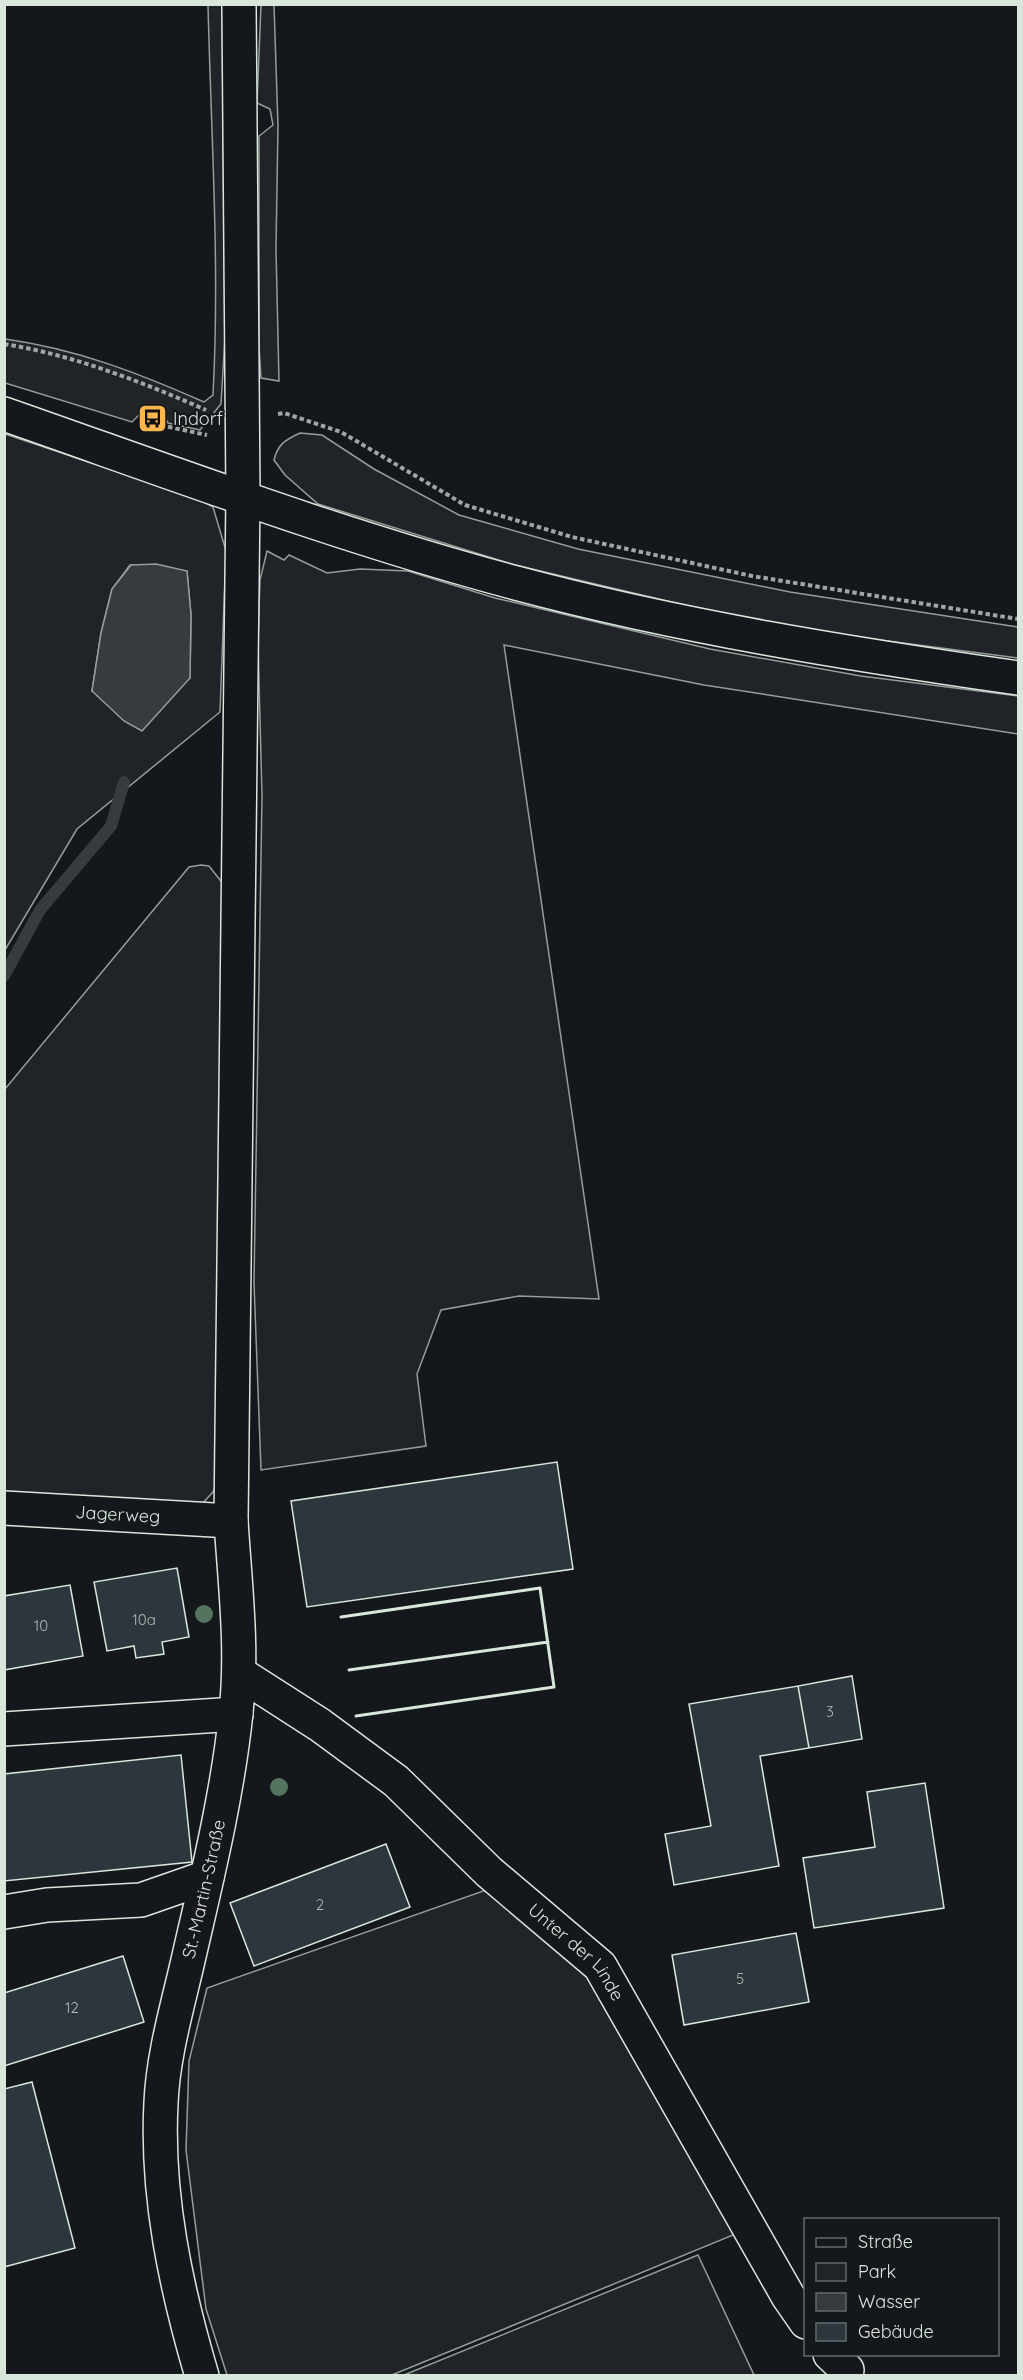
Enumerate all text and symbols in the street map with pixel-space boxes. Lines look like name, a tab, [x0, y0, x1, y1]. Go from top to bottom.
bus stop icon: Indorf	[136, 403, 168, 435]
place label: Indorf	[173, 407, 224, 430]
street label: Jagerweg	[75, 1500, 161, 1528]
house number: 10a	[132, 1610, 156, 1629]
house number: 10	[34, 1616, 48, 1635]
house number: 3	[826, 1702, 834, 1721]
street label: St.-Martin-Straße	[177, 1817, 230, 1961]
house number: 2	[316, 1895, 324, 1914]
street label: Unter der Linde	[524, 1898, 629, 2005]
house number: 5	[736, 1969, 744, 1988]
house number: 12	[65, 1998, 79, 2017]
legend	[804, 2218, 999, 2356]
text: Straße	[858, 2230, 913, 2253]
text: Park	[858, 2260, 896, 2283]
text: Wasser	[858, 2290, 920, 2313]
text: Gebäude	[858, 2320, 934, 2343]

